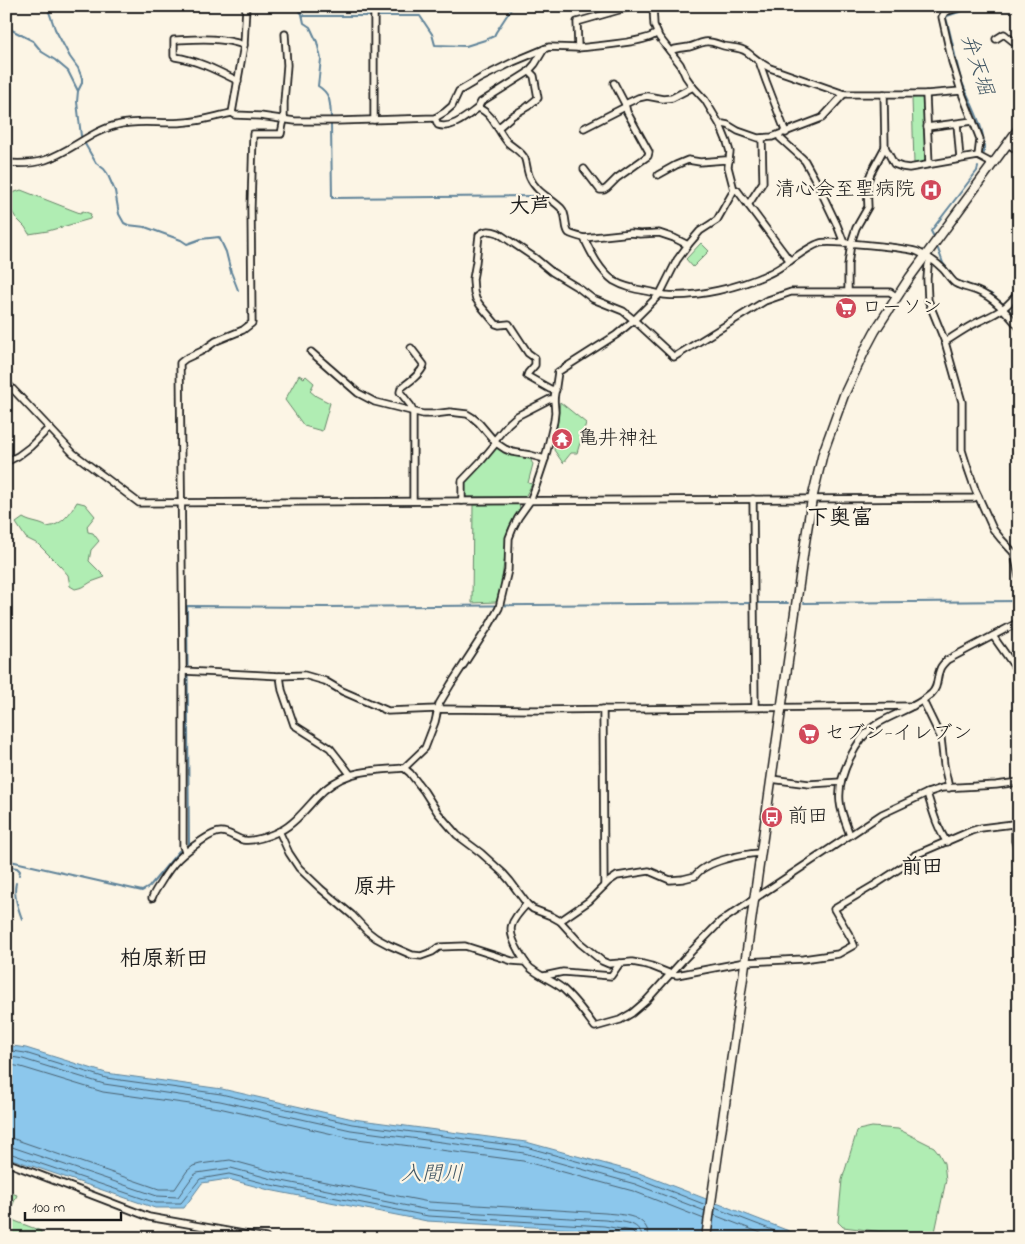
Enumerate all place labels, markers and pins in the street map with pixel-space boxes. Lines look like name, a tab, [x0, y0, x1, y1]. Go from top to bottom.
place label: 清心会至聖病院	[775, 176, 915, 205]
hospital icon: 清心会至聖病院	[919, 178, 943, 202]
place label: ローソン	[862, 294, 942, 323]
supermarket icon: ローソン	[834, 296, 858, 320]
place label: 亀井神社	[578, 425, 658, 454]
temple icon: 亀井神社	[550, 427, 574, 451]
place label: セブン-イレブン	[825, 720, 973, 749]
supermarket icon: セブン-イレブン	[797, 722, 821, 746]
place label: 前田	[788, 803, 828, 832]
bus stop icon: 前田	[760, 805, 784, 829]

